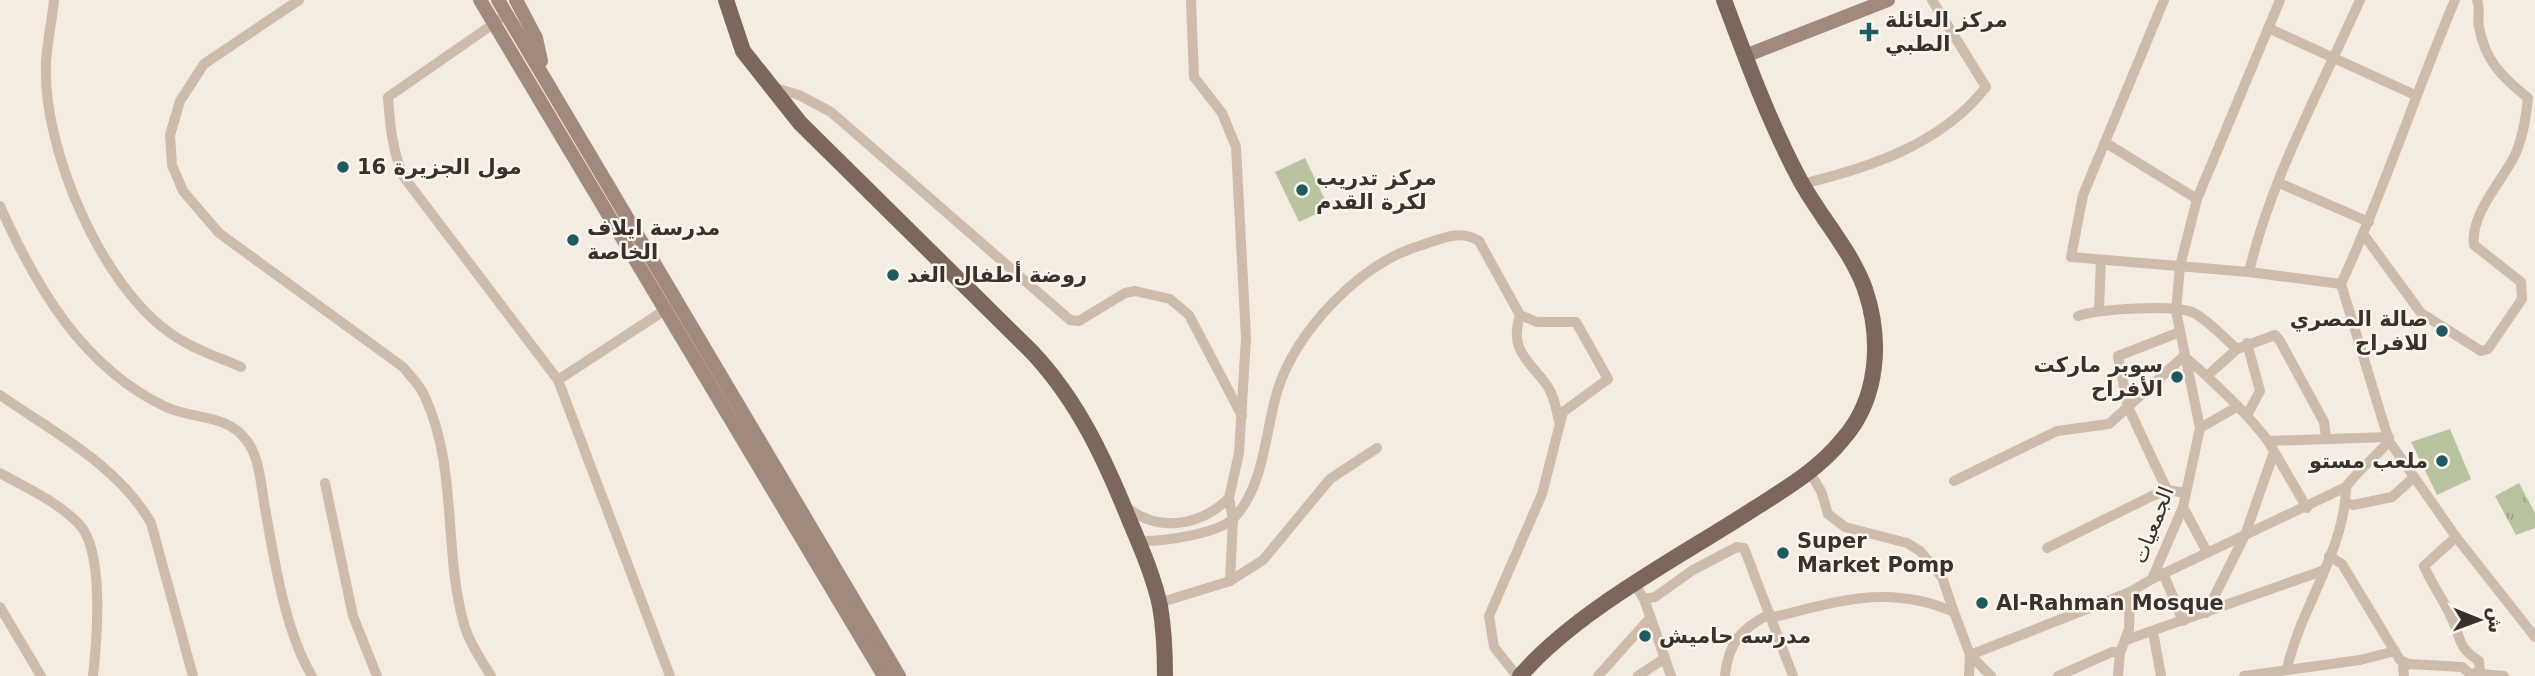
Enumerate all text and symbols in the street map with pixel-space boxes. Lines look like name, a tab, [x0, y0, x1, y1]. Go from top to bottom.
place label: مركز العائلة الطبي	[1885, 8, 2008, 56]
marker: مركز العائلة الطبي	[1859, 22, 1879, 42]
place label: مول الجزيرة 16	[357, 155, 522, 179]
marker: مول الجزيرة 16	[335, 159, 351, 175]
place label: مركز تدريب لكرة القدم	[1316, 166, 1437, 214]
marker: مركز تدريب لكرة القدم	[1294, 182, 1310, 198]
place label: مدرسة ايلاف الخاصة	[587, 216, 720, 264]
marker: مدرسة ايلاف الخاصة	[565, 232, 581, 248]
place label: روضة أطفال الغد	[907, 260, 1087, 287]
marker: روضة أطفال الغد	[885, 267, 901, 283]
place label: صالة المصري للافراح	[2290, 307, 2428, 355]
marker: صالة المصري للافراح	[2434, 323, 2450, 339]
place label: سوبر ماركت الأفراح	[2034, 353, 2163, 401]
marker: سوبر ماركت الأفراح	[2169, 369, 2185, 385]
place label: ملعب مستو	[2308, 449, 2428, 473]
marker: ملعب مستو	[2434, 453, 2450, 469]
street label: الجمعيات	[2127, 483, 2179, 567]
place label: Super Market Pomp	[1797, 529, 1954, 577]
marker: Super Market Pomp	[1775, 545, 1791, 561]
north arrow	[2444, 585, 2514, 655]
place label: Al-Rahman Mosque	[1996, 591, 2224, 615]
marker: Al-Rahman Mosque	[1974, 595, 1990, 611]
text: ش	[2484, 607, 2507, 634]
place label: مدرسه حاميش	[1659, 624, 1811, 648]
marker: مدرسه حاميش	[1637, 628, 1653, 644]

